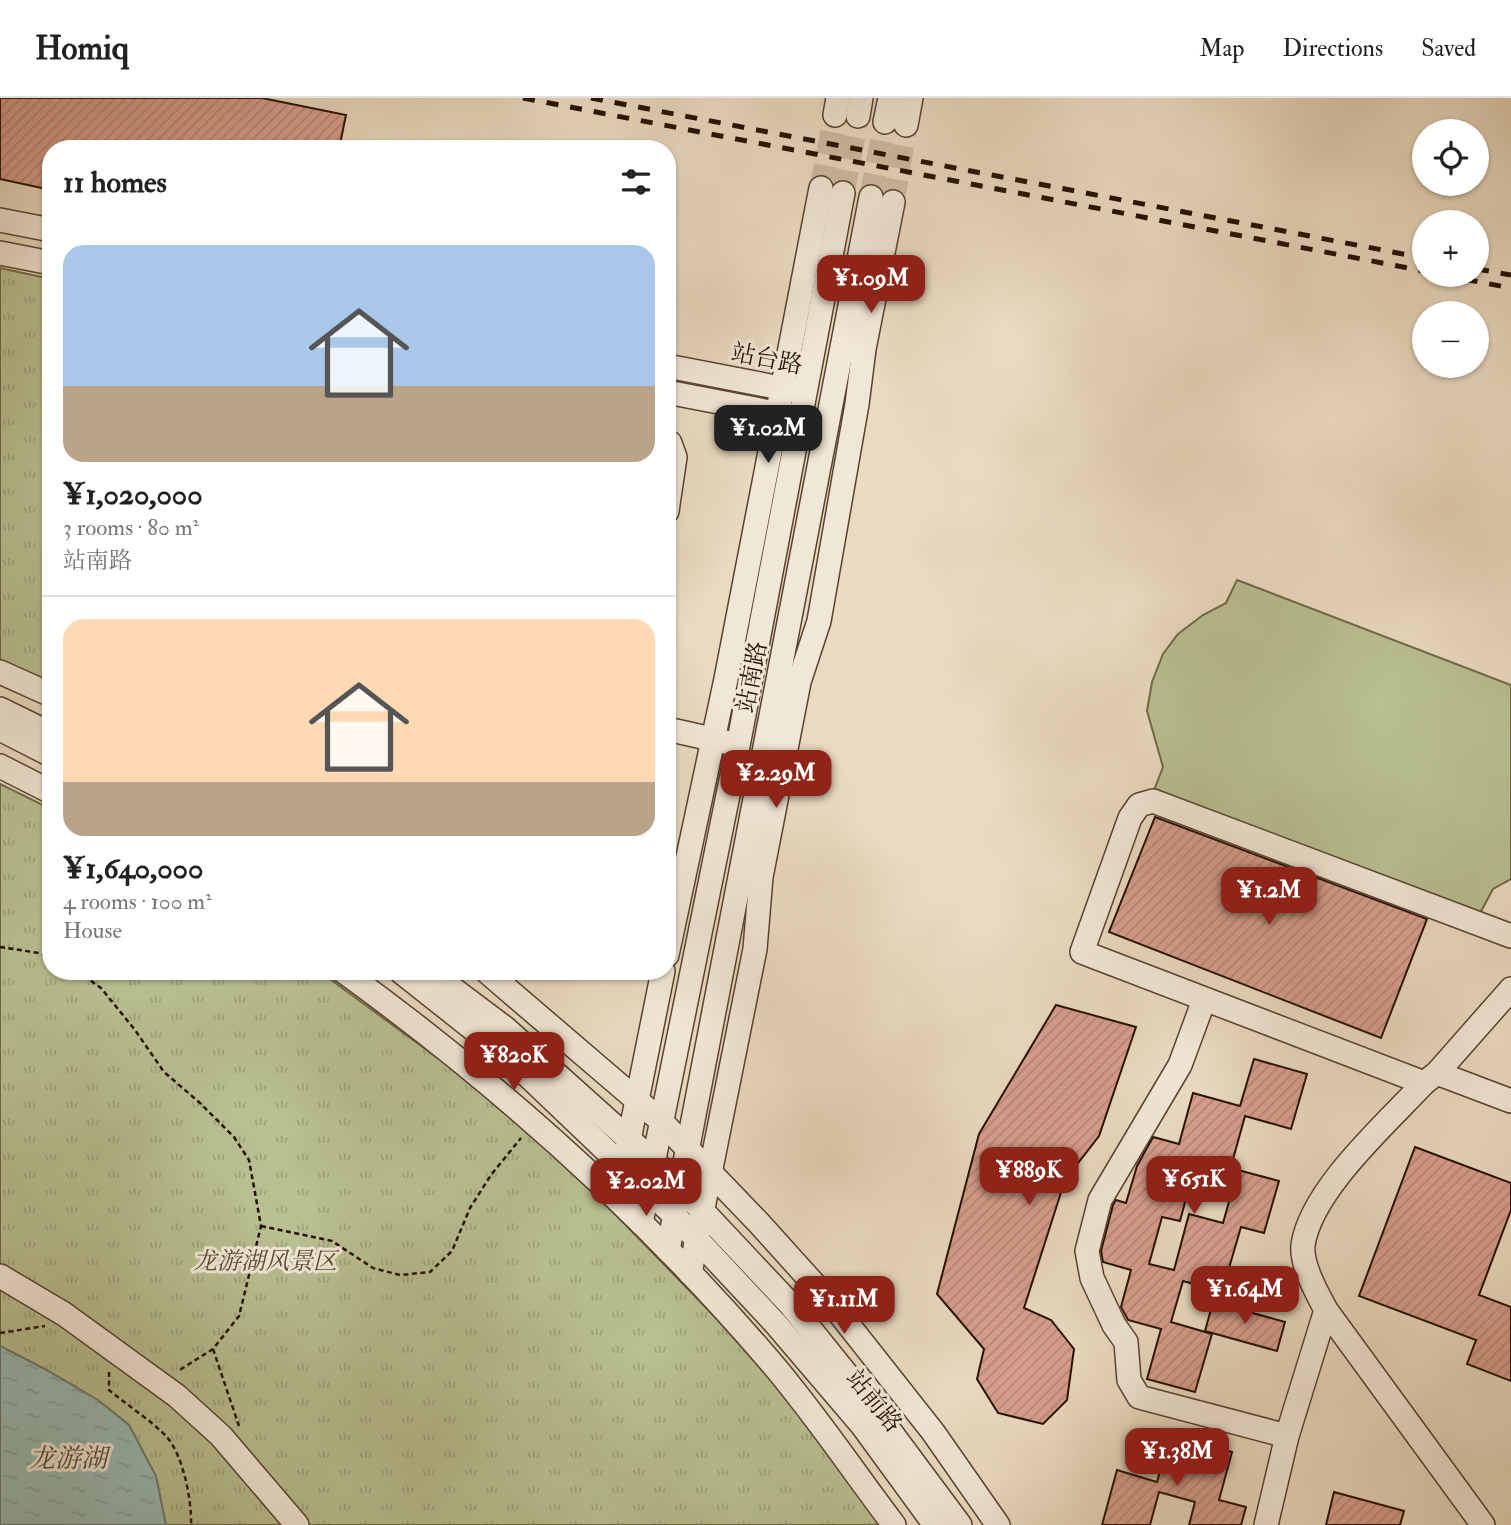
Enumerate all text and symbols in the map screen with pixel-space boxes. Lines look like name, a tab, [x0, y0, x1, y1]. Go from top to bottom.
text: Homiq	[35, 28, 129, 69]
text: Map	[1199, 33, 1244, 64]
text: Directions	[1282, 33, 1383, 64]
text: Saved	[1421, 33, 1476, 64]
map controls	[1412, 119, 1489, 378]
button: locate	[1412, 119, 1489, 196]
icon: filters	[617, 163, 655, 201]
text: 11 homes	[63, 164, 167, 201]
button: +	[1412, 210, 1489, 287]
pin: ¥1.09M	[814, 256, 928, 315]
text: ¥1.09M	[833, 263, 909, 292]
icon: home	[296, 290, 422, 416]
button: −	[1412, 301, 1489, 378]
street label: 站台路	[729, 337, 805, 381]
pin: ¥1.02M	[711, 406, 825, 465]
text: ¥1.02M	[730, 413, 806, 442]
text: ¥1,020,000	[63, 476, 203, 513]
text: 3 rooms · 80 m²	[63, 513, 199, 542]
text: 站南路	[63, 546, 132, 575]
street label: 站南路	[730, 639, 774, 715]
icon: home	[296, 664, 422, 790]
pin: ¥2.29M	[719, 750, 833, 810]
text: ¥2.29M	[736, 758, 816, 787]
text: ¥1,640,000	[63, 850, 203, 887]
pin: ¥1.2M	[1220, 868, 1318, 927]
text: ¥1.2M	[1237, 875, 1301, 904]
text: 4 rooms · 100 m²	[63, 887, 212, 916]
text: House	[63, 916, 122, 945]
pin: ¥820K	[465, 1032, 563, 1092]
text: ¥820K	[480, 1040, 548, 1069]
pin: ¥889K	[980, 1148, 1078, 1207]
text: ¥889K	[996, 1155, 1062, 1184]
pin: ¥651K	[1145, 1156, 1243, 1216]
pin: ¥2.02M	[589, 1158, 703, 1218]
text: ¥651K	[1162, 1164, 1226, 1193]
text: ¥2.02M	[606, 1166, 686, 1195]
park label: 龙游湖风景区	[193, 1246, 340, 1277]
pin: ¥1.64M	[1188, 1266, 1302, 1326]
text: ¥1.64M	[1207, 1274, 1283, 1303]
pin: ¥1.11M	[787, 1276, 901, 1336]
text: ¥1.11M	[810, 1284, 878, 1313]
street label: 站前路	[839, 1363, 909, 1439]
pin: ¥1.38M	[1120, 1428, 1234, 1488]
text: ¥1.38M	[1141, 1436, 1213, 1465]
water label: 龙游湖	[29, 1443, 111, 1475]

